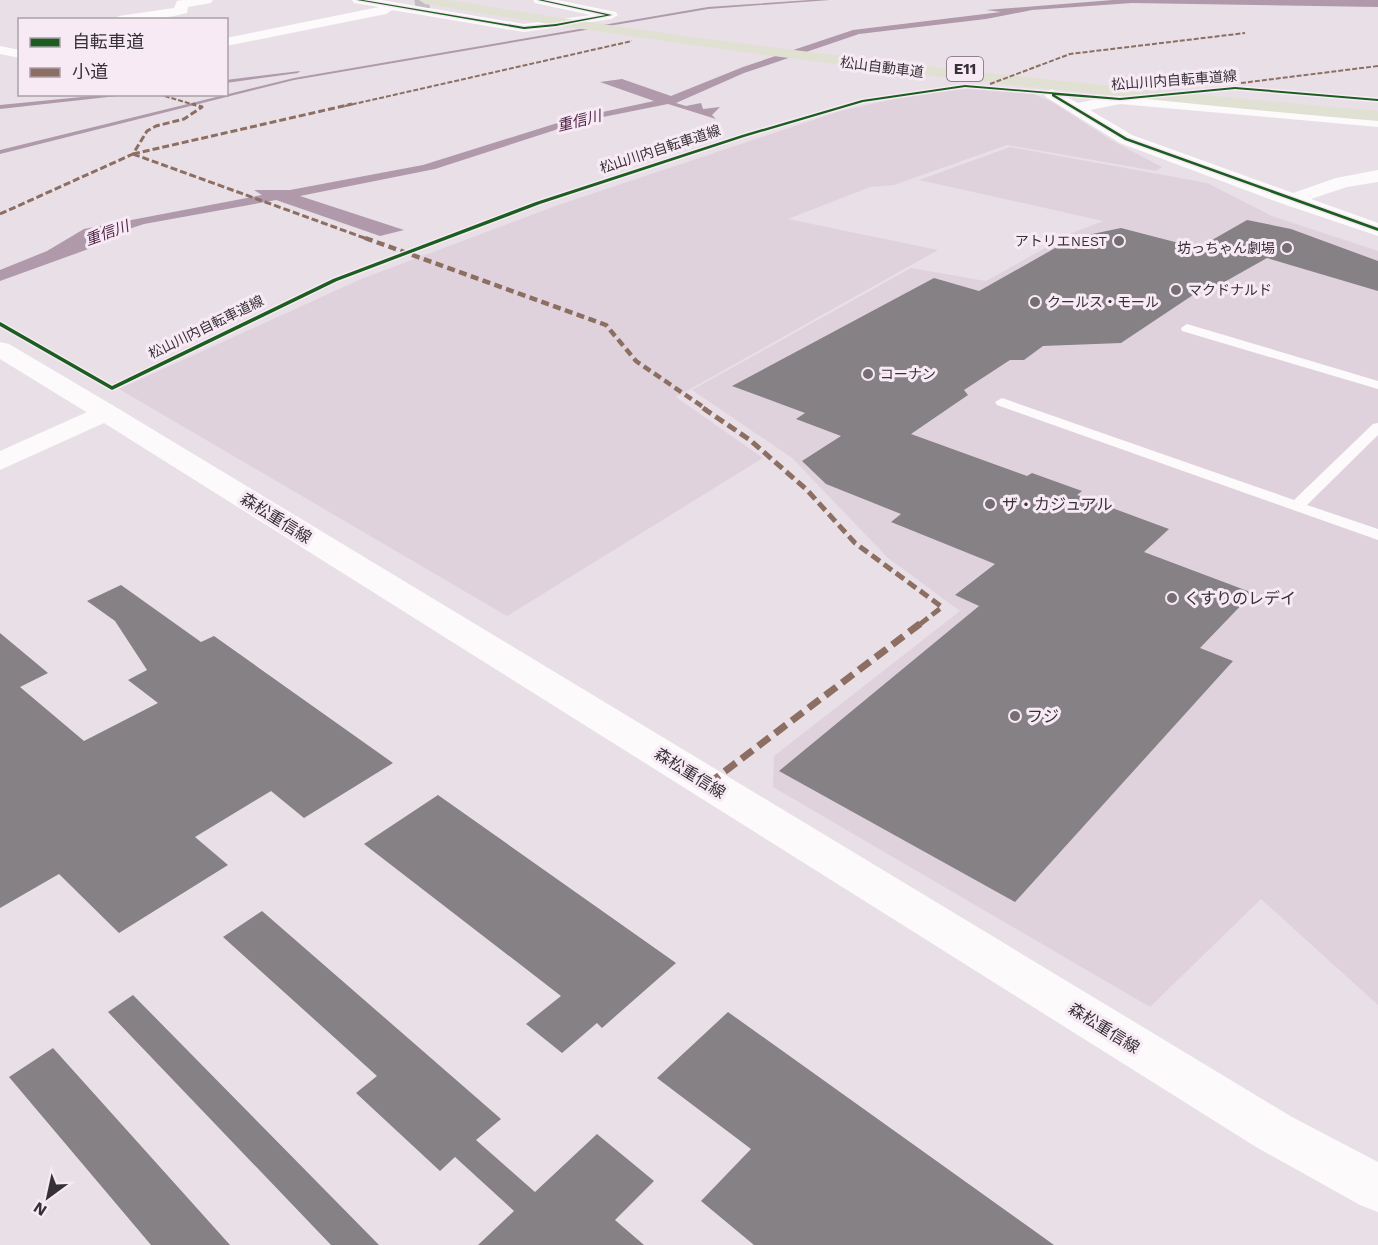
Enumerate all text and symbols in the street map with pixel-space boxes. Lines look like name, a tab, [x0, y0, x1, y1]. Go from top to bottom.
legend	[18, 18, 228, 96]
text: 自転車道	[72, 31, 144, 52]
street label: 松山自動車道	[839, 54, 925, 80]
road number: E11	[947, 57, 983, 81]
text: 小道	[72, 61, 108, 82]
street label: 松山川内自転車道線	[1111, 68, 1237, 92]
water label: 重信川	[555, 106, 605, 135]
street label: 松山川内自転車道線	[598, 122, 722, 176]
water label: 重信川	[83, 216, 133, 249]
place label: アトリエNEST	[1015, 233, 1108, 249]
marker: アトリエNEST	[1112, 234, 1126, 248]
place label: 坊っちゃん劇場	[1177, 240, 1275, 256]
marker: 坊っちゃん劇場	[1280, 241, 1294, 255]
place label: マクドナルド	[1188, 282, 1272, 298]
marker: マクドナルド	[1169, 283, 1183, 297]
street label: 松山川内自転車道線	[146, 292, 266, 362]
place label: クールス・モール	[1047, 294, 1159, 310]
marker: クールス・モール	[1028, 295, 1042, 309]
place label: コーナン	[880, 366, 936, 382]
marker: コーナン	[861, 367, 875, 381]
street label: 森松重信線	[237, 489, 315, 547]
place label: ザ・カジュアル	[1002, 495, 1112, 514]
marker: ザ・カジュアル	[983, 497, 997, 511]
place label: くすりのレデイ	[1184, 589, 1296, 608]
marker: くすりのレデイ	[1165, 591, 1179, 605]
place label: フジ	[1027, 707, 1059, 726]
marker: フジ	[1008, 709, 1022, 723]
street label: 森松重信線	[651, 744, 729, 802]
street label: 森松重信線	[1065, 999, 1143, 1057]
north arrow	[18, 1167, 78, 1227]
text: N	[30, 1198, 50, 1220]

